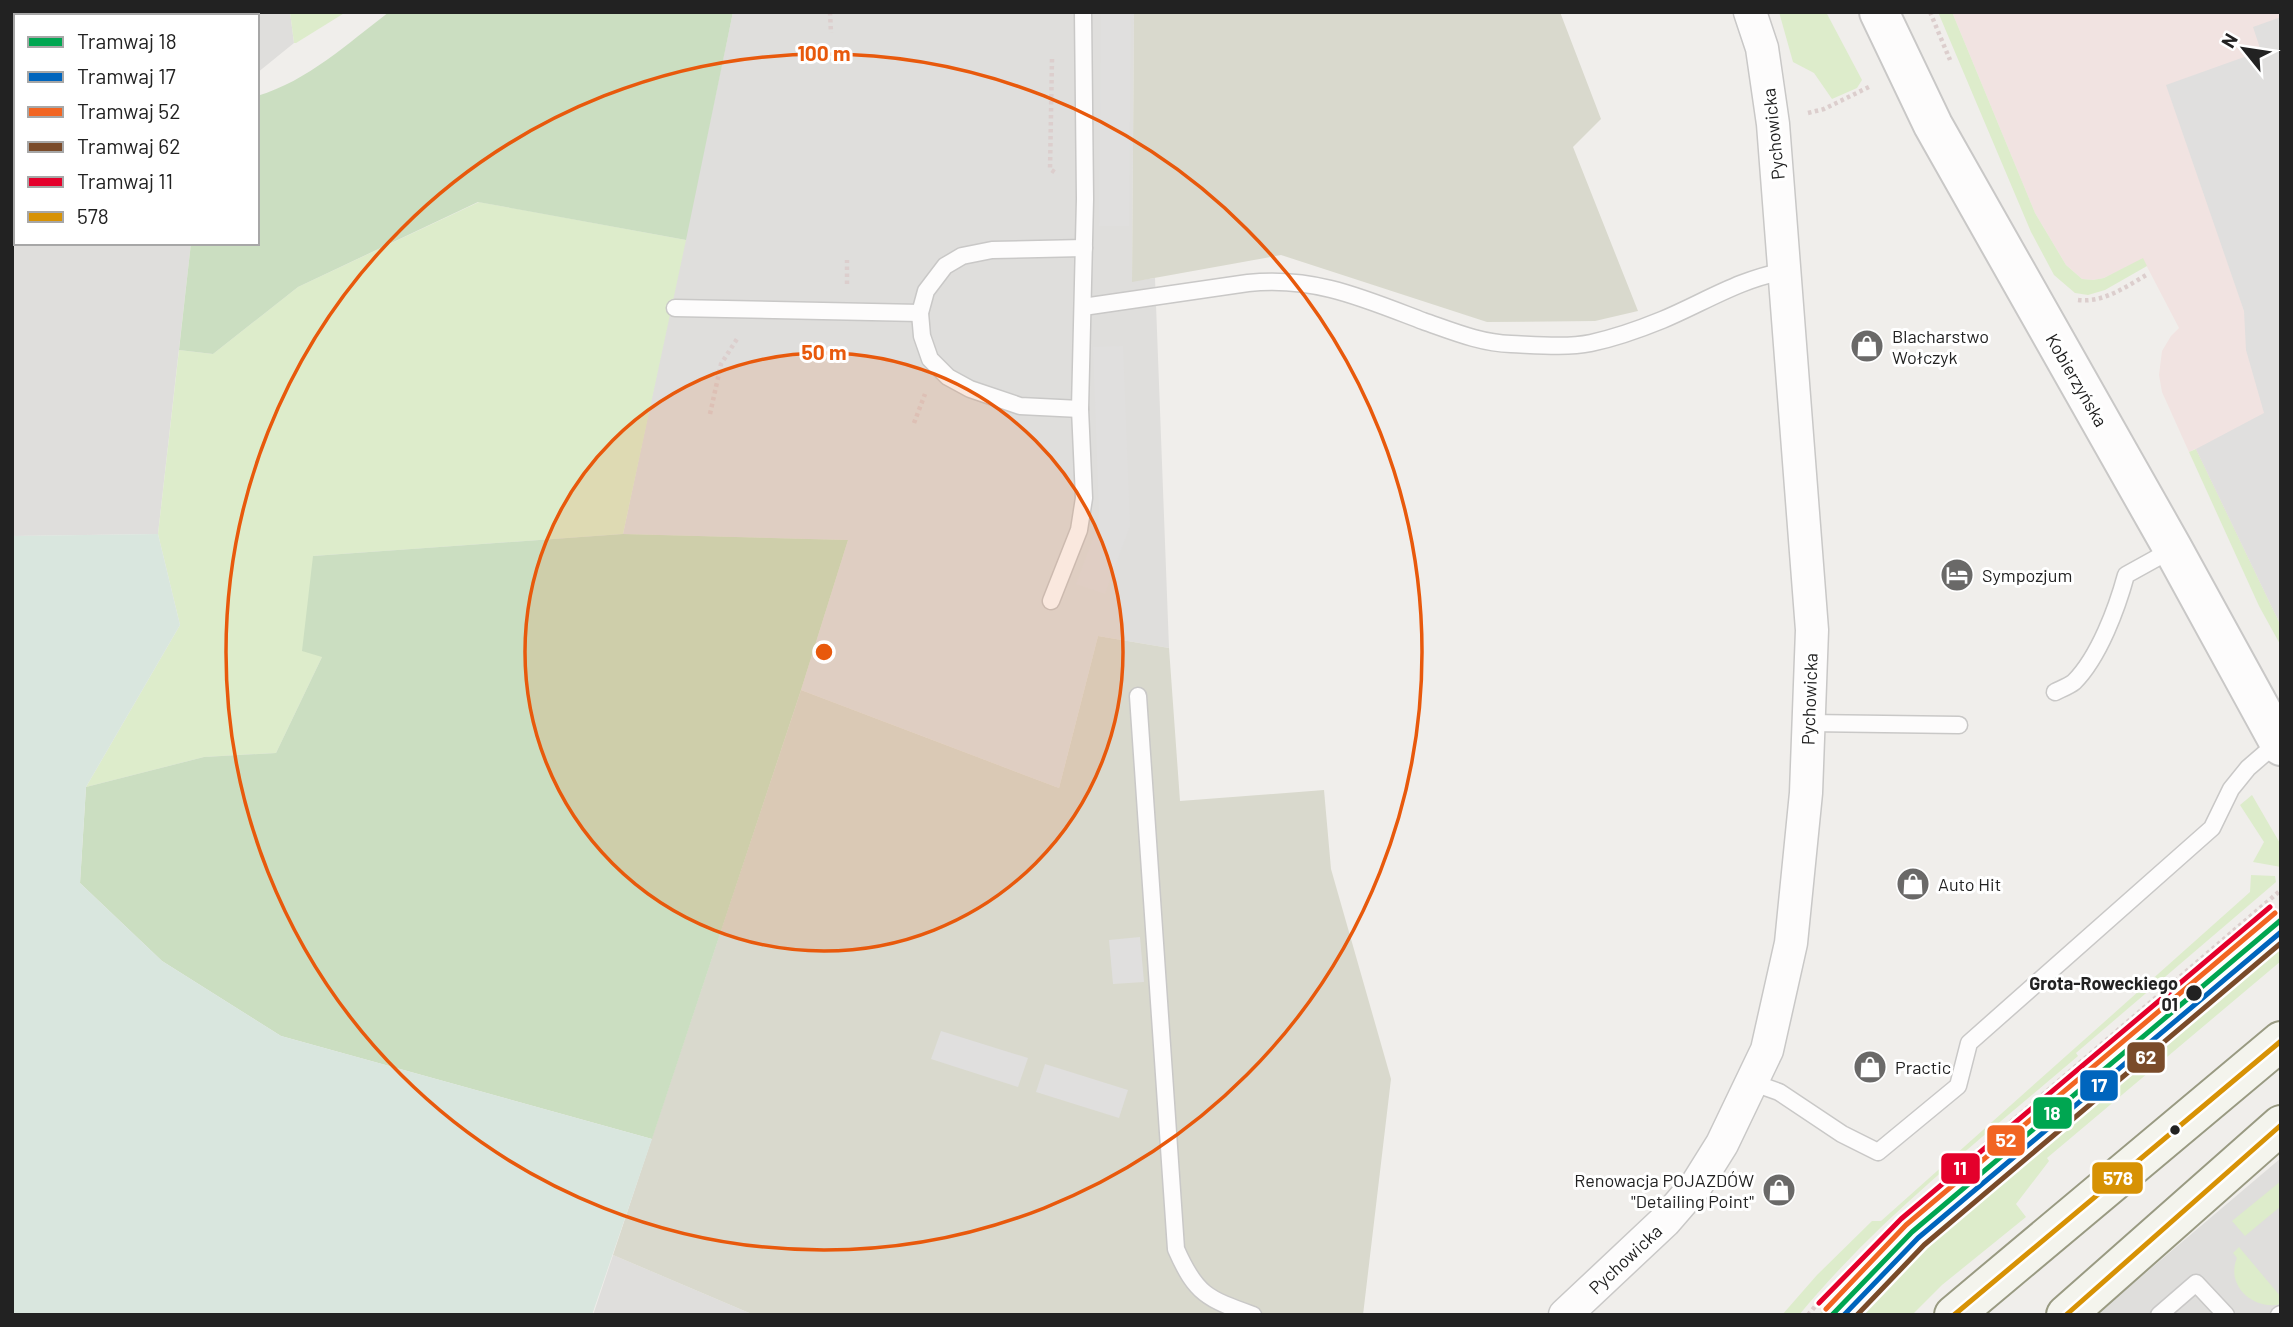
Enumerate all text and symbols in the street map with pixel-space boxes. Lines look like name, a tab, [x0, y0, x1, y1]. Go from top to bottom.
legend	[14, 14, 259, 245]
north arrow	[2209, 14, 2279, 84]
text: Tramwaj 18	[77, 28, 177, 53]
text: N	[2216, 29, 2242, 51]
text: 100 m	[797, 40, 851, 65]
text: Tramwaj 17	[77, 63, 176, 88]
street label: Pychowicka	[1757, 87, 1789, 181]
text: Tramwaj 52	[77, 98, 180, 123]
text: Tramwaj 62	[77, 133, 180, 158]
text: Tramwaj 11	[77, 168, 173, 193]
text: 578	[77, 203, 109, 228]
place label: Blacharstwo Wołczyk	[1892, 325, 1989, 368]
shop icon: Blacharstwo Wołczyk	[1848, 327, 1886, 365]
street label: Kobierzyńska	[2042, 330, 2112, 430]
text: 50 m	[801, 339, 847, 364]
hotel icon: Sympozjum	[1938, 556, 1976, 594]
place label: Sympozjum	[1982, 564, 2072, 586]
centre of rings	[812, 640, 836, 664]
street label: Pychowicka	[1796, 653, 1822, 745]
shop icon: Auto Hit	[1894, 865, 1932, 903]
place label: Auto Hit	[1938, 873, 2001, 895]
place label: Grota-Roweckiego 01	[2029, 972, 2178, 1015]
marker: Grota-Roweckiego 01	[2184, 983, 2204, 1003]
line badge: 62	[2126, 1041, 2166, 1074]
text: 62	[2136, 1045, 2156, 1068]
shop icon: Practic	[1851, 1048, 1889, 1086]
place label: Practic	[1895, 1056, 1951, 1078]
line badge: 17	[2079, 1069, 2119, 1102]
text: 17	[2091, 1073, 2108, 1096]
line badge: 18	[2032, 1096, 2073, 1130]
text: 18	[2043, 1101, 2061, 1124]
unlabelled marker	[2168, 1123, 2182, 1137]
line badge: 52	[1986, 1124, 2026, 1157]
text: 52	[1996, 1128, 2016, 1151]
line badge: 11	[1940, 1152, 1981, 1185]
text: 11	[1953, 1156, 1967, 1179]
line badge: 578	[2091, 1161, 2144, 1195]
text: 578	[2103, 1166, 2133, 1189]
place label: Renowacja POJAZDÓW "Detailing Point"	[1574, 1169, 1754, 1212]
shop icon: Renowacja POJAZDÓW "Detailing Point"	[1760, 1171, 1798, 1209]
street label: Pychowicka	[1584, 1220, 1666, 1298]

